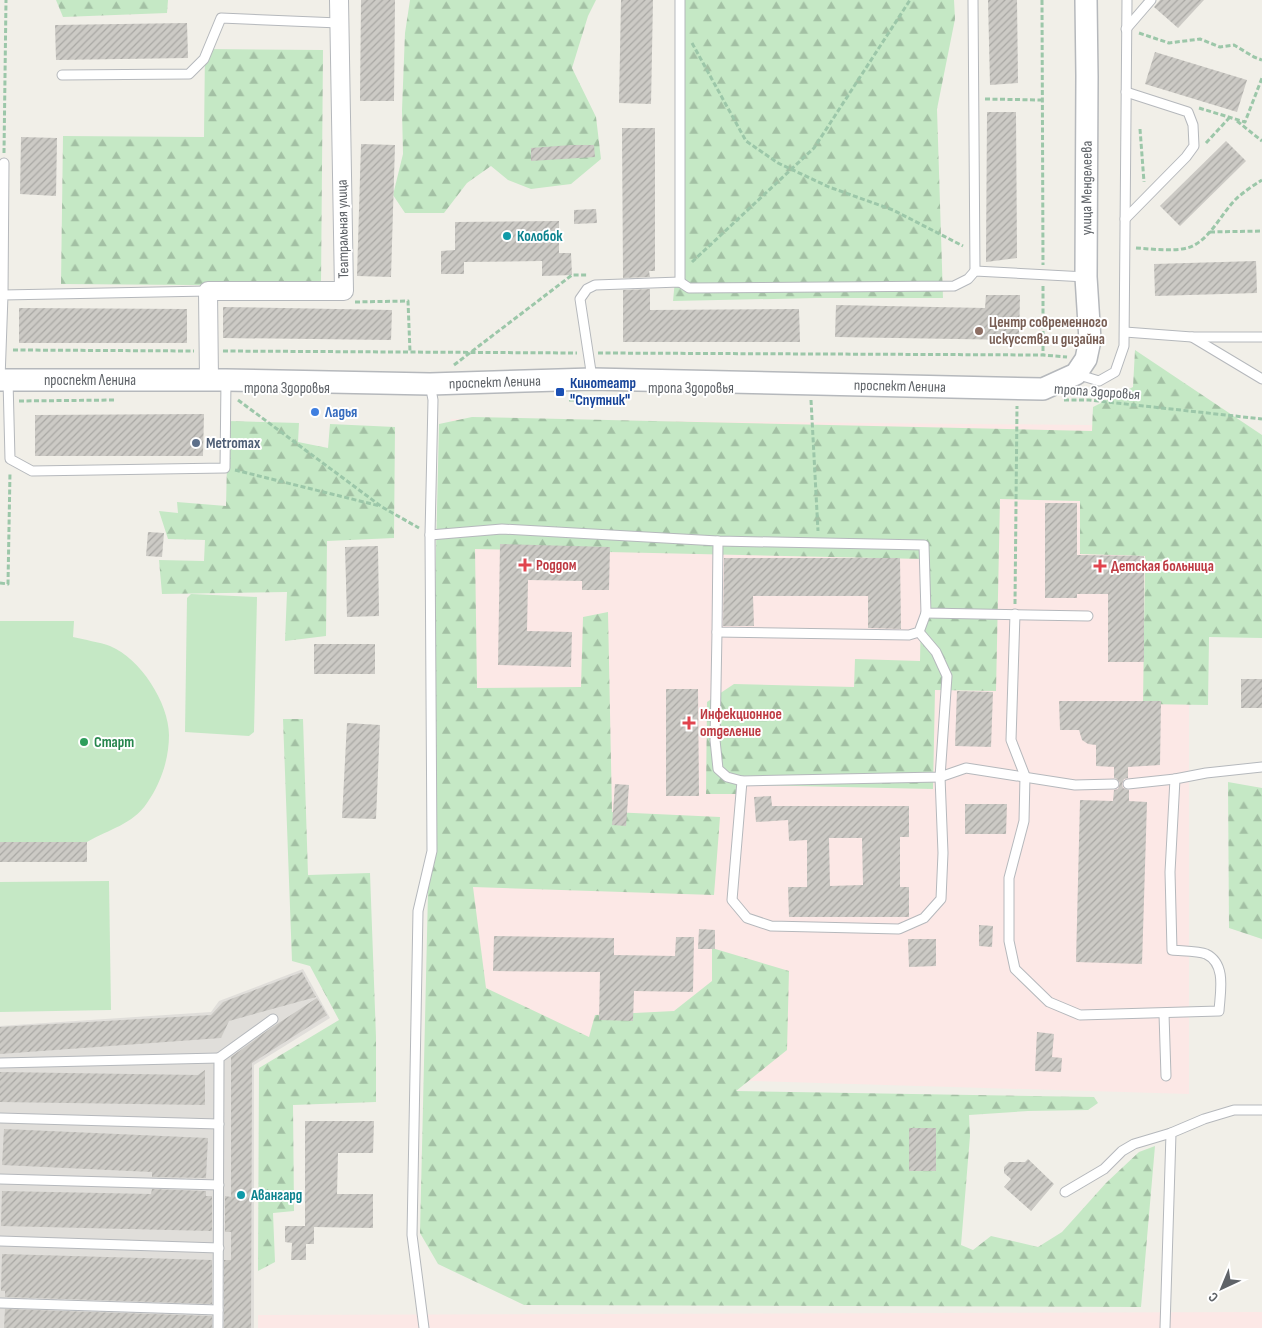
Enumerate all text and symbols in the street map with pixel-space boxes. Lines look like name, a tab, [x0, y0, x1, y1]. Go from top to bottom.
street label: улица Менделеева	[1077, 140, 1096, 235]
street label: Театральная улица	[333, 179, 353, 279]
place label: Колобок	[517, 227, 563, 246]
marker: Колобок	[501, 230, 513, 242]
place label: Центр современного искусства и дизайна	[989, 313, 1107, 349]
marker: Центр современного искусства и дизайна	[973, 325, 985, 337]
street label: проспект Ленина	[44, 371, 136, 390]
street label: проспект Ленина	[449, 371, 541, 393]
place label: Кинотеатр "Спутник"	[570, 374, 636, 410]
street label: проспект Ленина	[854, 375, 946, 396]
street label: тропа Здоровья	[244, 379, 330, 398]
street label: тропа Здоровья	[648, 379, 734, 398]
street label: тропа Здоровья	[1053, 380, 1141, 404]
marker: Кинотеатр "Спутник"	[554, 386, 566, 398]
place label: Ладья	[324, 403, 357, 422]
marker: Ладья	[309, 406, 321, 418]
place label: Metromax	[206, 434, 261, 453]
marker: Metromax	[190, 437, 202, 449]
place label: Роддом	[536, 556, 577, 575]
place label: Детская больница	[1111, 557, 1214, 576]
marker: Роддом	[518, 558, 532, 572]
marker: Детская больница	[1093, 559, 1107, 573]
place label: Инфекционное отделение	[700, 705, 782, 741]
marker: Инфекционное отделение	[682, 716, 696, 730]
place label: Старт	[94, 733, 134, 752]
marker: Старт	[78, 736, 90, 748]
place label: Авангард	[250, 1186, 302, 1205]
marker: Авангард	[235, 1189, 247, 1201]
north arrow	[1197, 1263, 1247, 1313]
text: С	[1205, 1288, 1222, 1306]

